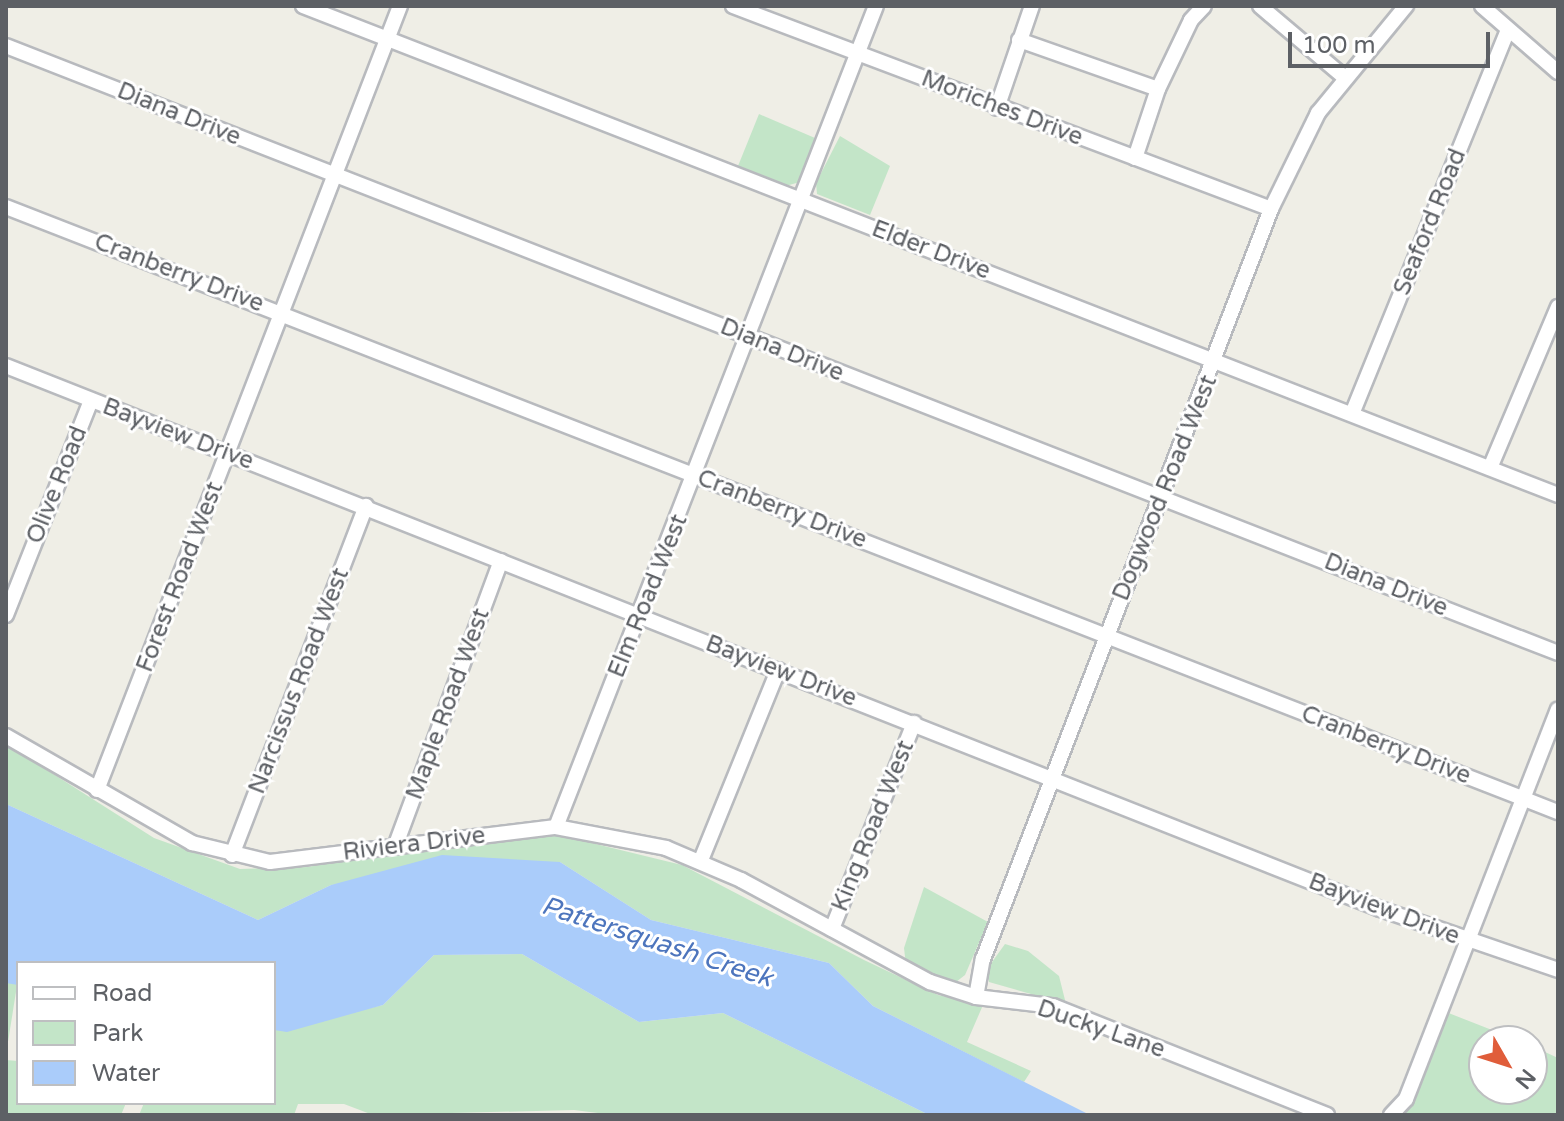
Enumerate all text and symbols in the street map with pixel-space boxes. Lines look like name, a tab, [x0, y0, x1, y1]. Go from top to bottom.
scale bar	[1292, 16, 1494, 66]
text: 100 m	[1302, 31, 1376, 60]
street label: Moriches Drive	[917, 64, 1087, 152]
street label: Diana Drive	[113, 76, 245, 152]
street label: Seaford Road	[1388, 145, 1472, 299]
street label: Elder Drive	[868, 214, 994, 286]
street label: Cranberry Drive	[90, 227, 268, 319]
street label: Diana Drive	[716, 312, 848, 388]
street label: Dogwood Road West	[1107, 371, 1223, 605]
street label: Bayview Drive	[98, 392, 258, 476]
street label: Olive Road	[20, 422, 94, 548]
street label: Cranberry Drive	[693, 463, 871, 555]
street label: Forest Road West	[130, 478, 230, 676]
street label: Elm Road West	[602, 510, 694, 682]
street label: Diana Drive	[1320, 547, 1452, 623]
street label: Narcissus Road West	[243, 564, 355, 798]
street label: Maple Road West	[400, 604, 496, 804]
street label: Bayview Drive	[701, 629, 861, 713]
street label: Cranberry Drive	[1297, 699, 1475, 791]
street label: King Road West	[826, 736, 920, 916]
street label: Riviera Drive	[341, 821, 487, 867]
street label: Bayview Drive	[1304, 867, 1464, 951]
water label: Pattersquash Creek	[538, 890, 776, 994]
legend	[16, 961, 276, 1105]
text: Road	[92, 979, 152, 1008]
street label: Ducky Lane	[1033, 994, 1169, 1064]
text: Park	[92, 1019, 143, 1048]
north arrow	[1468, 1025, 1548, 1105]
text: Water	[92, 1059, 160, 1088]
text: N	[1509, 1064, 1541, 1094]

